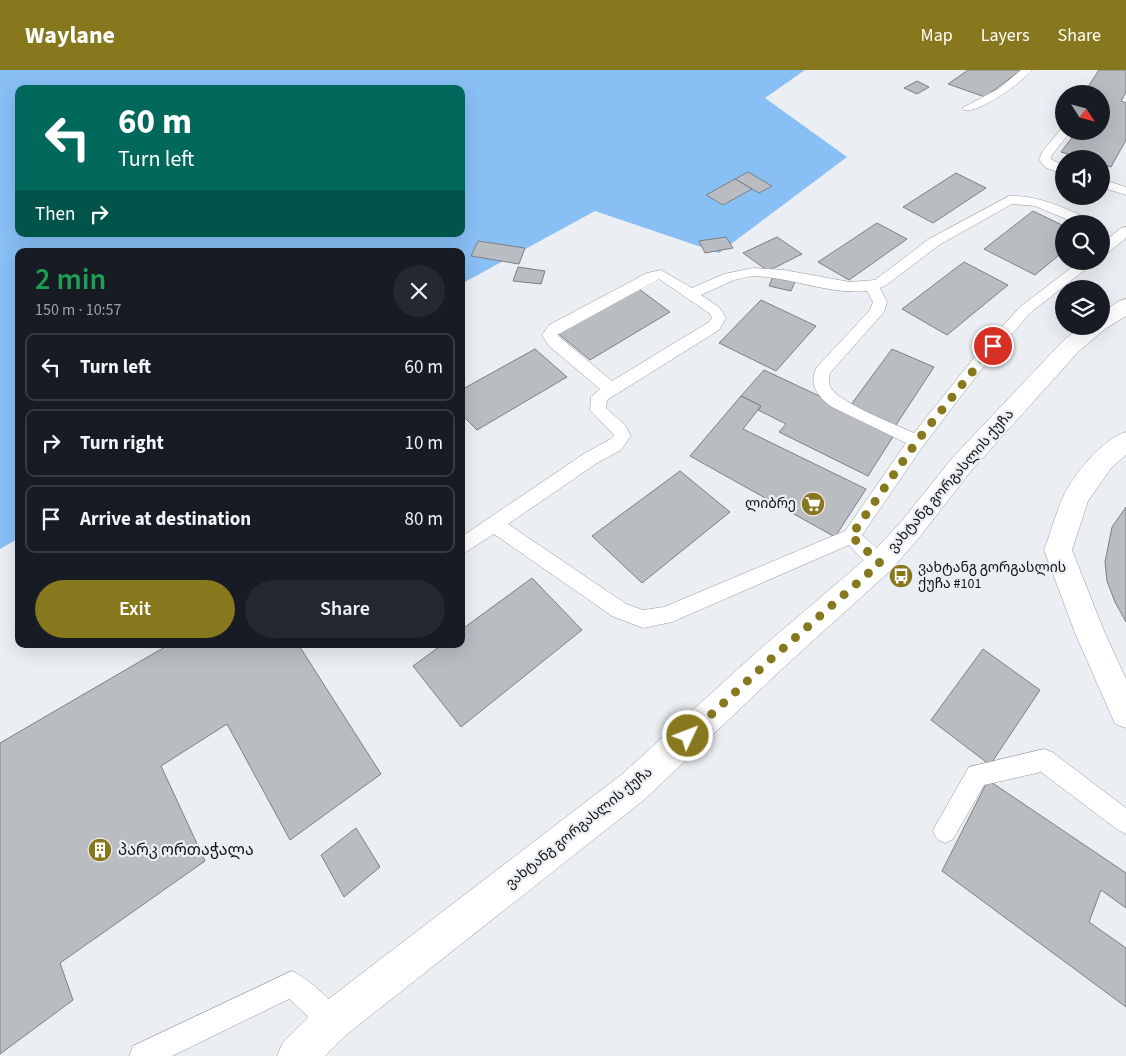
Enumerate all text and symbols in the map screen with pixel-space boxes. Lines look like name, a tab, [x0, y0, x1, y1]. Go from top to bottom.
text: Waylane	[25, 18, 115, 53]
text: Map	[921, 23, 953, 48]
text: Layers	[981, 23, 1030, 48]
text: Share	[1058, 23, 1101, 48]
north arrow	[1055, 85, 1110, 140]
map controls	[1055, 85, 1110, 335]
text: 60 m	[118, 97, 192, 147]
icon: left	[35, 105, 100, 170]
text: Turn left	[118, 143, 194, 175]
button: sound	[1055, 150, 1110, 205]
icon: right	[85, 200, 113, 228]
text: Then	[35, 201, 75, 228]
button: search	[1055, 215, 1110, 270]
text: 2 min	[35, 258, 106, 301]
button: close	[393, 265, 445, 317]
button: layers	[1055, 280, 1110, 335]
text: 150 m · 10:57	[35, 299, 122, 321]
pin	[972, 325, 1014, 367]
icon: arrive	[979, 332, 1007, 360]
icon: left	[37, 353, 65, 381]
text: Turn left	[80, 354, 151, 381]
text: 60 m	[405, 354, 443, 381]
street label: ვახტანგ გორგასლის ქუჩა	[883, 405, 1019, 557]
icon: right	[37, 429, 65, 457]
text: Turn right	[80, 430, 164, 457]
text: 10 m	[405, 430, 443, 457]
supermarket icon: ლიბრე	[800, 491, 826, 517]
place label: ლიბრე	[745, 494, 796, 514]
icon: arrive	[37, 505, 65, 533]
text: Arrive at destination	[80, 506, 251, 533]
text: 80 m	[405, 506, 443, 533]
place label: ვახტანგ გორგასლის ქუჩა #101	[918, 558, 1066, 594]
bus stop icon: ვახტანგ გორგასლის ქუჩა #101	[888, 563, 914, 589]
button: Exit	[35, 580, 235, 638]
button: Share	[245, 580, 445, 638]
position arrow	[661, 709, 713, 761]
street label: ვახტანგ გორგასლის ქუჩა	[501, 762, 657, 894]
building icon: პარკ ორთაჭალა	[87, 837, 113, 863]
place label: პარკ ორთაჭალა	[118, 839, 254, 861]

